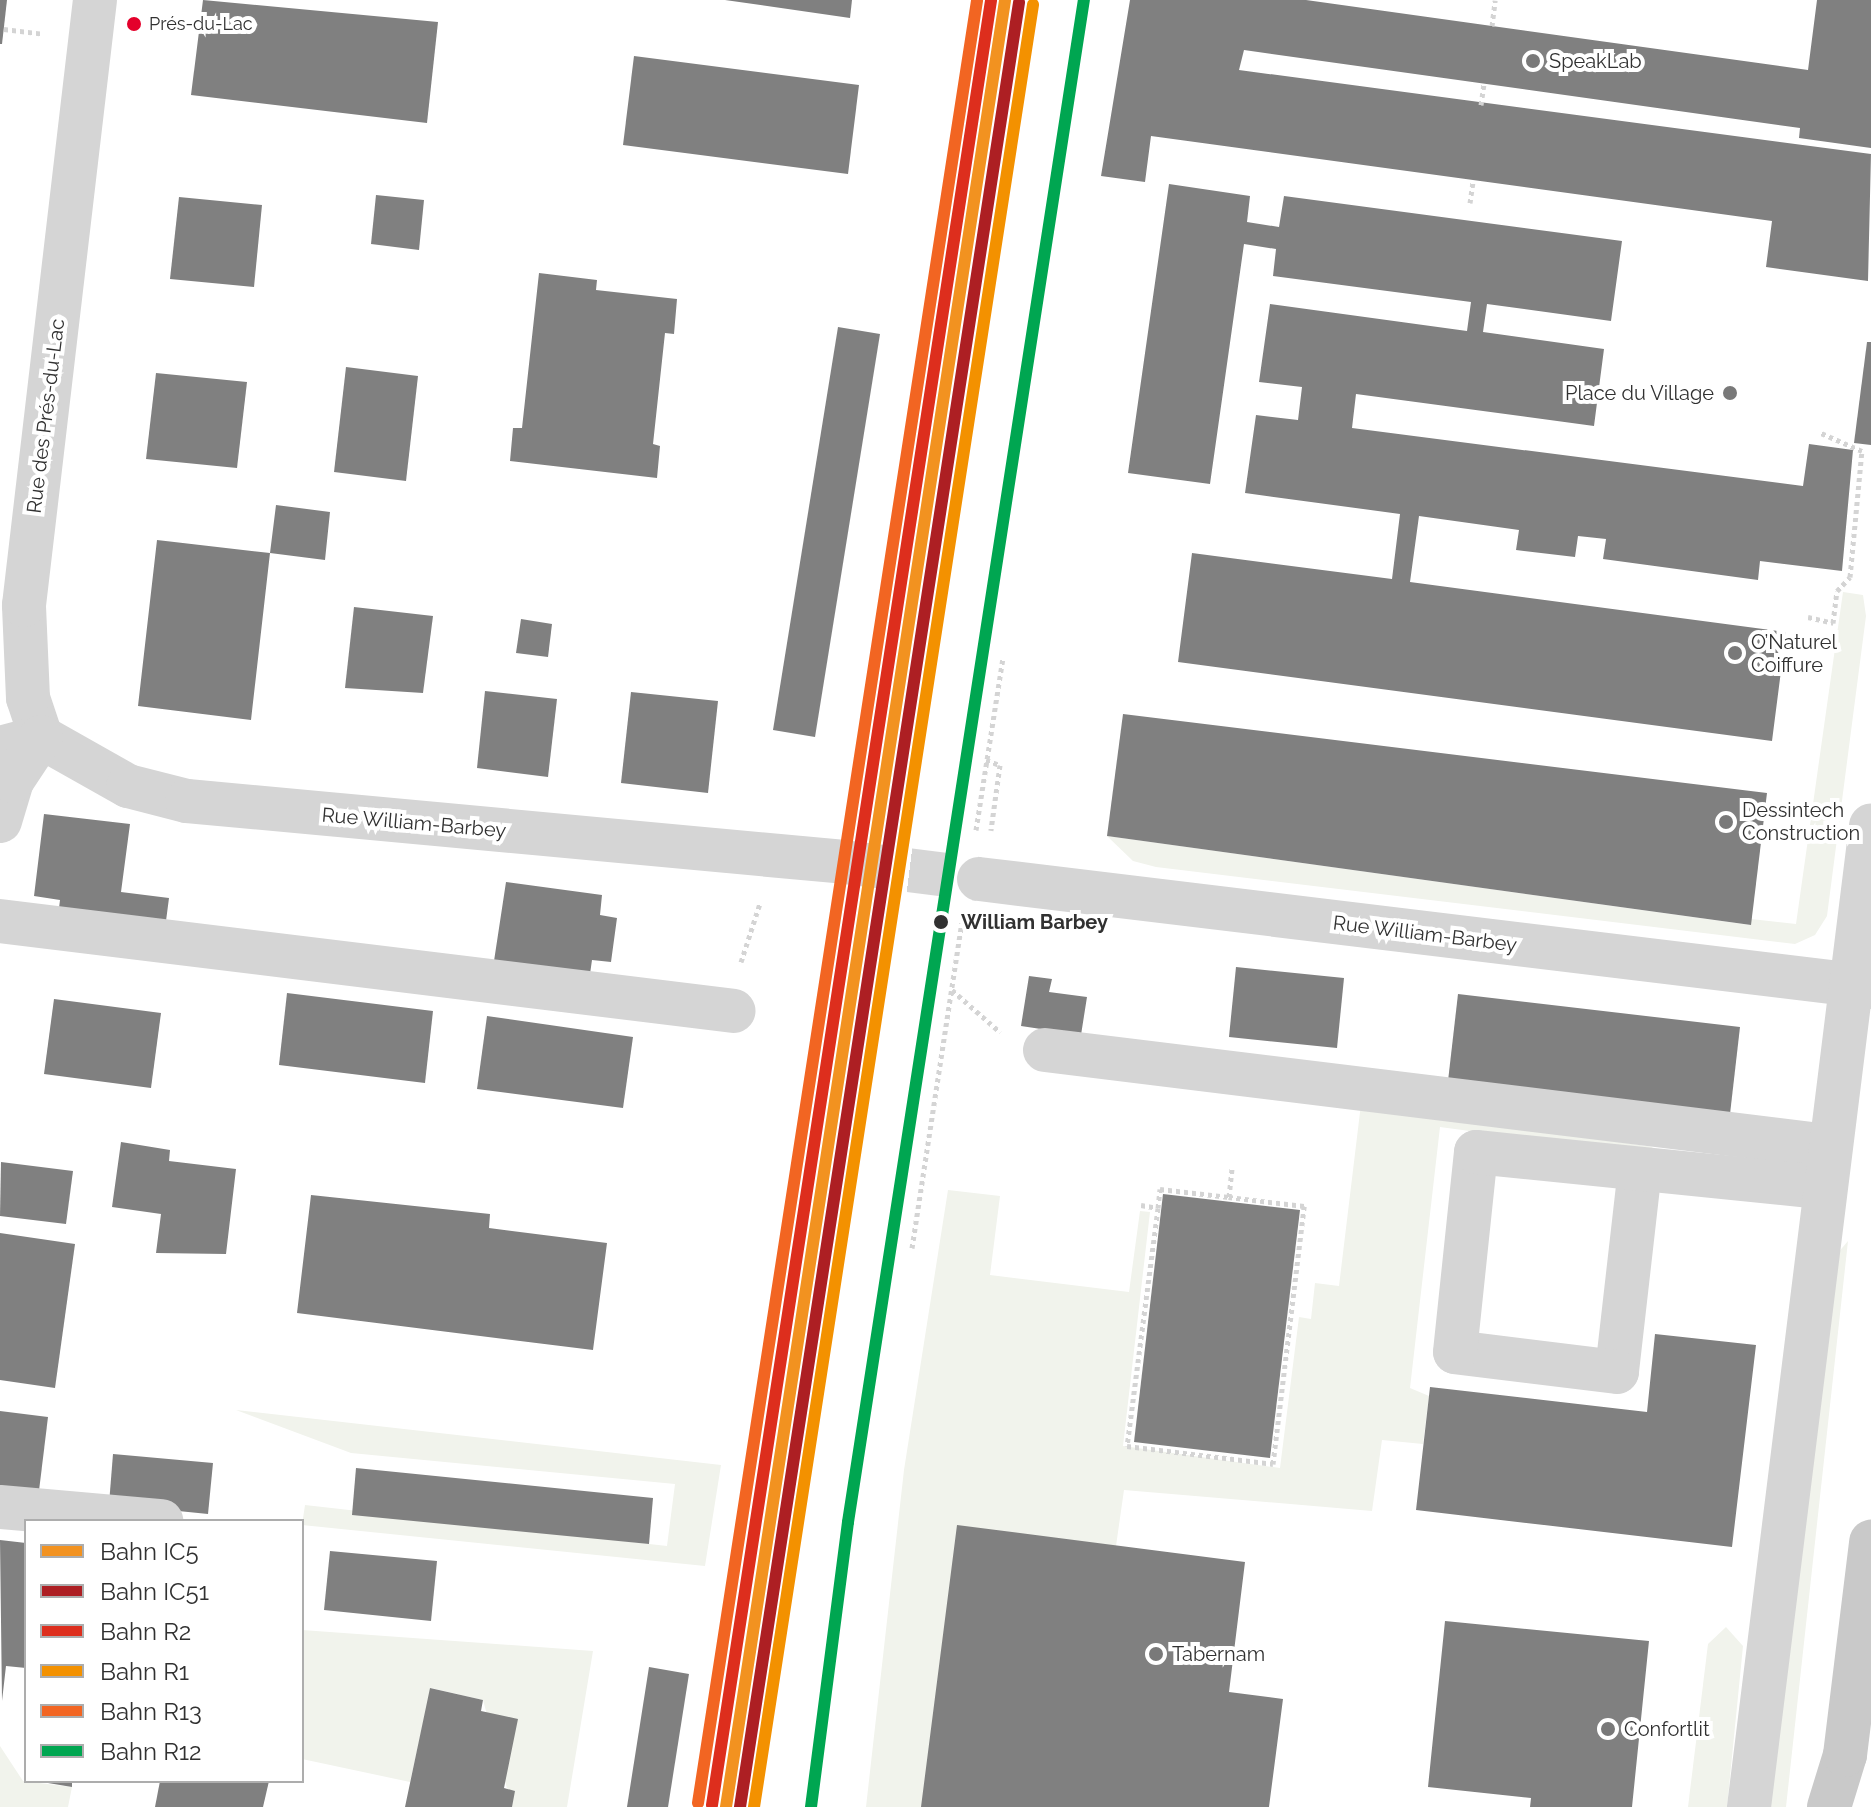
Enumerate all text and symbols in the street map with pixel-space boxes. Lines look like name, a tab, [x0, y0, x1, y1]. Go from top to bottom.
place label: Prés-du-Lac	[149, 13, 253, 35]
marker: Prés-du-Lac	[126, 16, 142, 32]
place label: SpeakLab	[1549, 49, 1642, 73]
marker: SpeakLab	[1524, 52, 1542, 70]
street label: Rue des Prés-du-Lac	[22, 317, 70, 515]
place label: Place du Village	[1564, 381, 1714, 405]
marker: Place du Village	[1721, 384, 1739, 402]
place label: O’Naturel Coiffure	[1751, 630, 1837, 677]
marker: O’Naturel Coiffure	[1726, 644, 1744, 662]
place label: Dessintech Construction	[1742, 798, 1860, 845]
street label: Rue William-Barbey	[320, 803, 508, 843]
marker: Dessintech Construction	[1717, 813, 1735, 831]
marker: William Barbey	[928, 909, 954, 935]
place label: William Barbey	[961, 910, 1108, 934]
street label: Rue William-Barbey	[1331, 911, 1519, 957]
legend	[24, 1519, 304, 1783]
text: Bahn IC5	[100, 1537, 199, 1566]
text: Bahn IC51	[100, 1577, 209, 1606]
text: Bahn R2	[100, 1617, 191, 1646]
place label: Tabernam	[1172, 1642, 1265, 1666]
marker: Tabernam	[1147, 1645, 1165, 1663]
text: Bahn R1	[100, 1657, 189, 1686]
text: Bahn R13	[100, 1697, 202, 1726]
place label: Confortlit	[1624, 1717, 1710, 1741]
marker: Confortlit	[1599, 1720, 1617, 1738]
text: Bahn R12	[100, 1737, 202, 1766]

